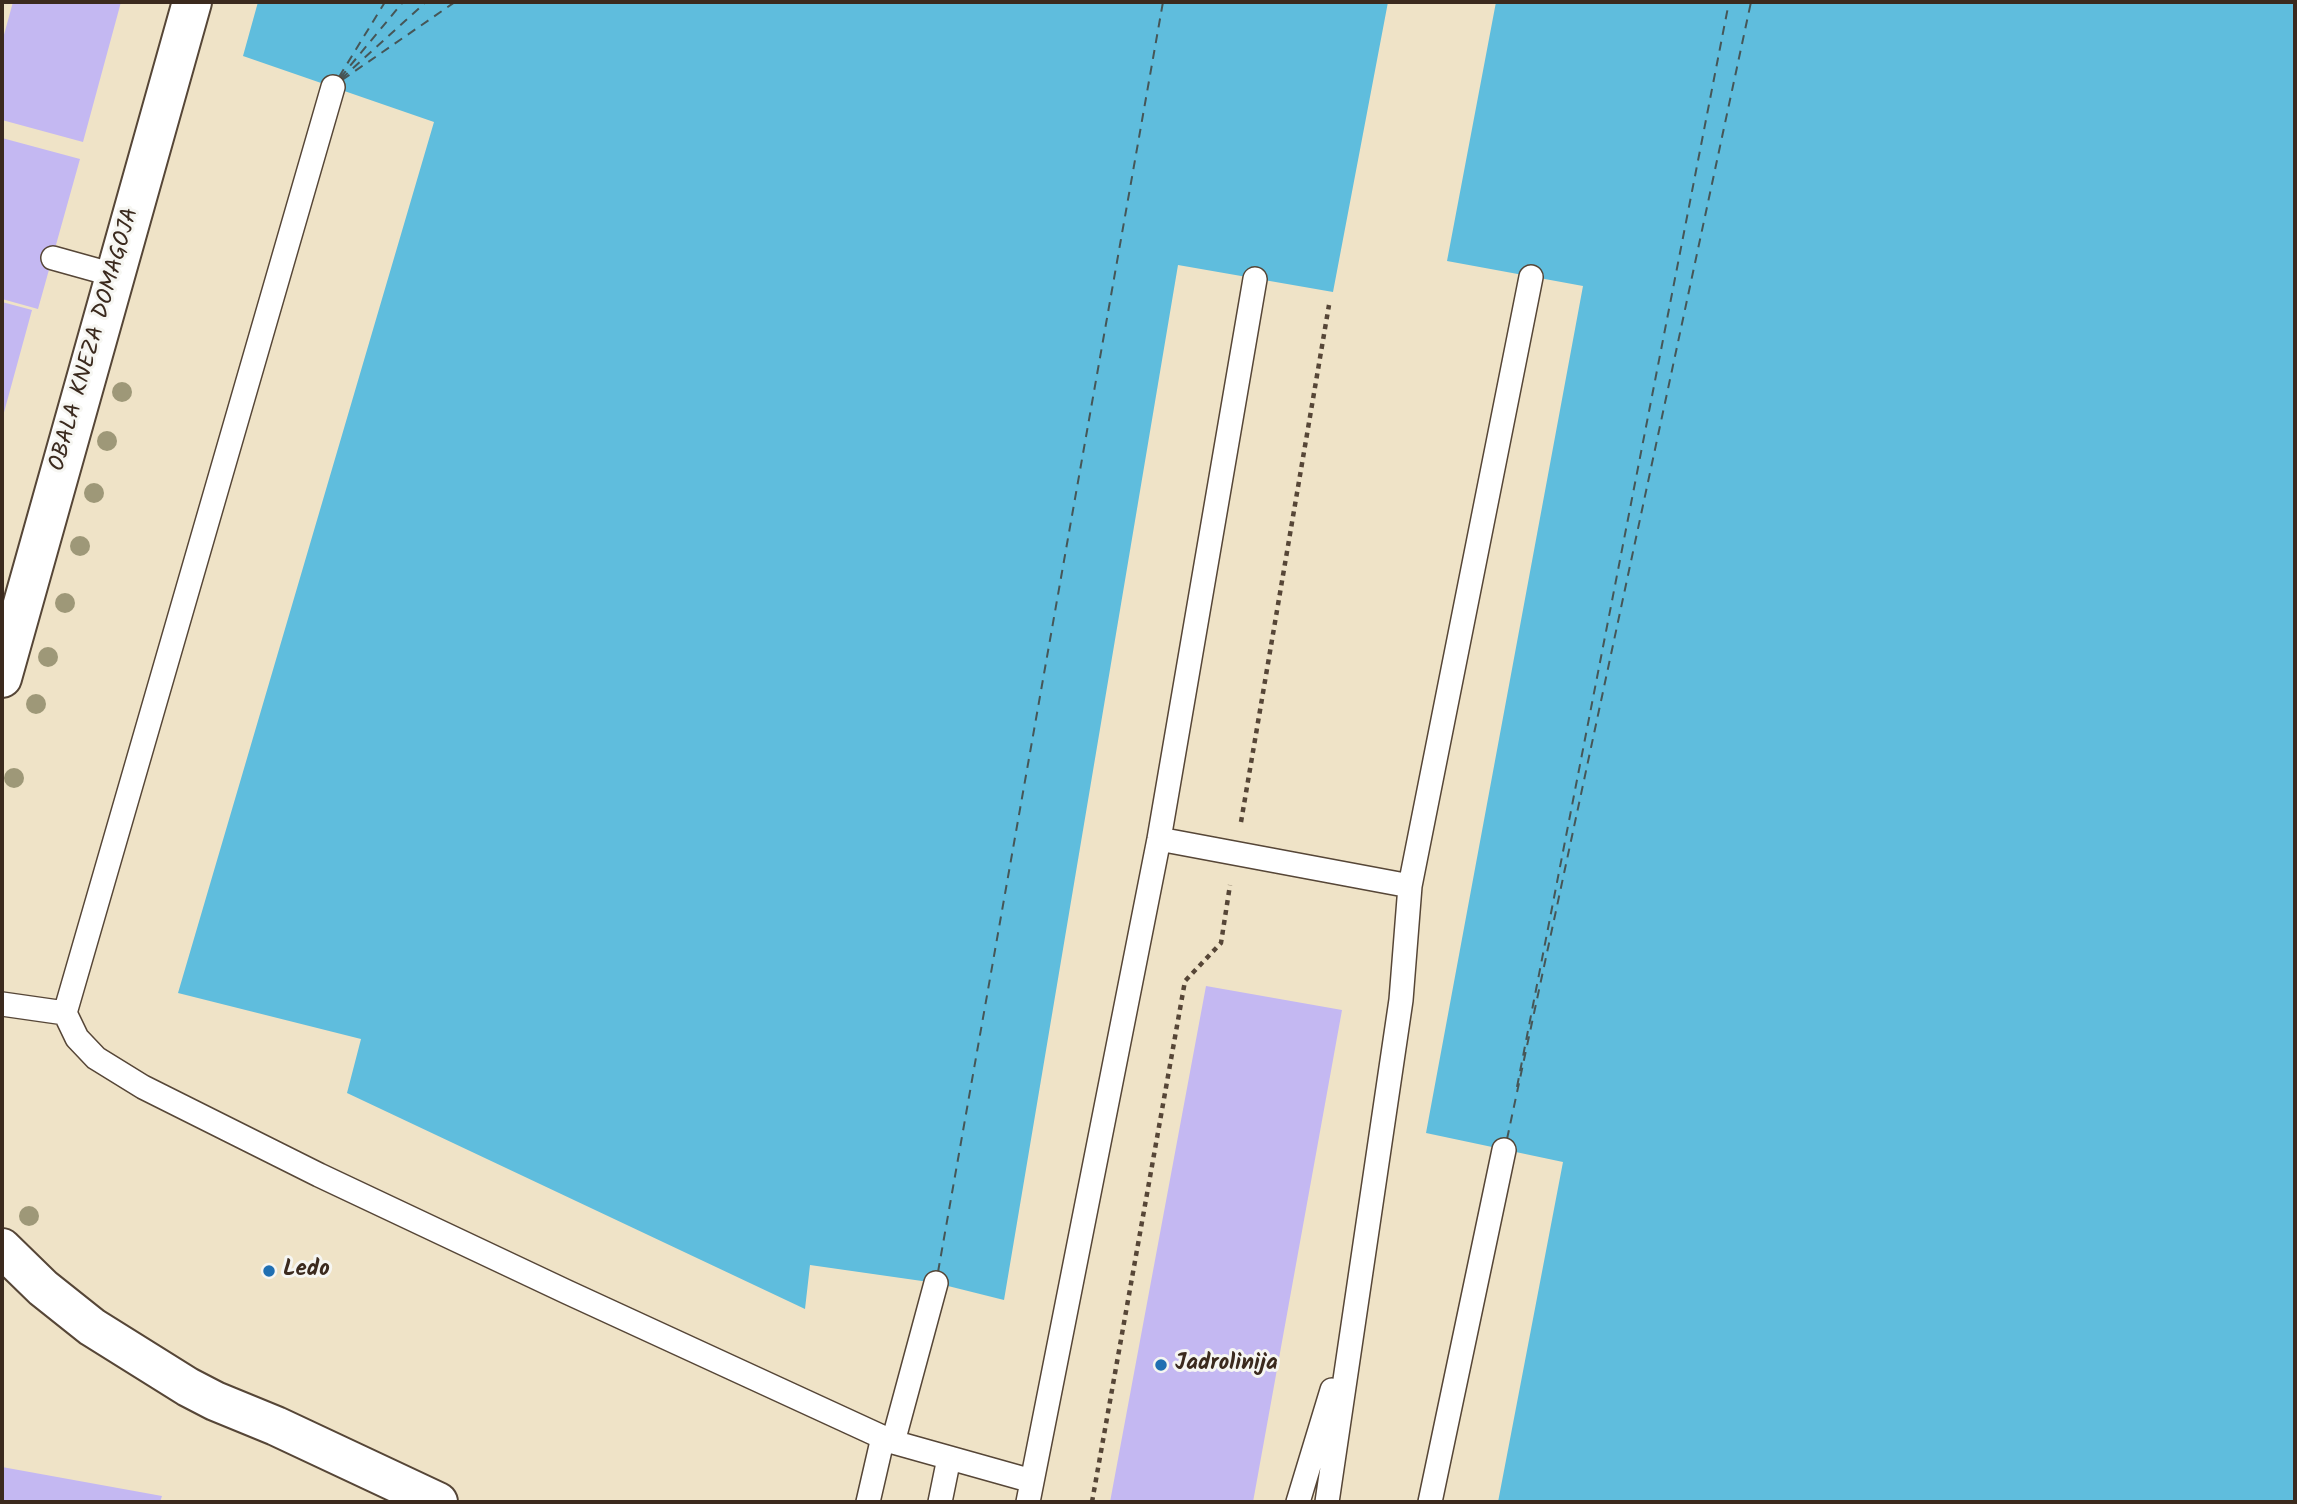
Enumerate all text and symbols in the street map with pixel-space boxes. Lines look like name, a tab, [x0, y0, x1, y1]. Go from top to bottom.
street label: OBALA KNEZA DOMAGOJA	[45, 205, 147, 475]
place label: Ledo	[283, 1257, 330, 1285]
marker: Ledo	[261, 1263, 277, 1279]
place label: Jadrolinija	[1175, 1351, 1278, 1379]
marker: Jadrolinija	[1153, 1357, 1169, 1373]

